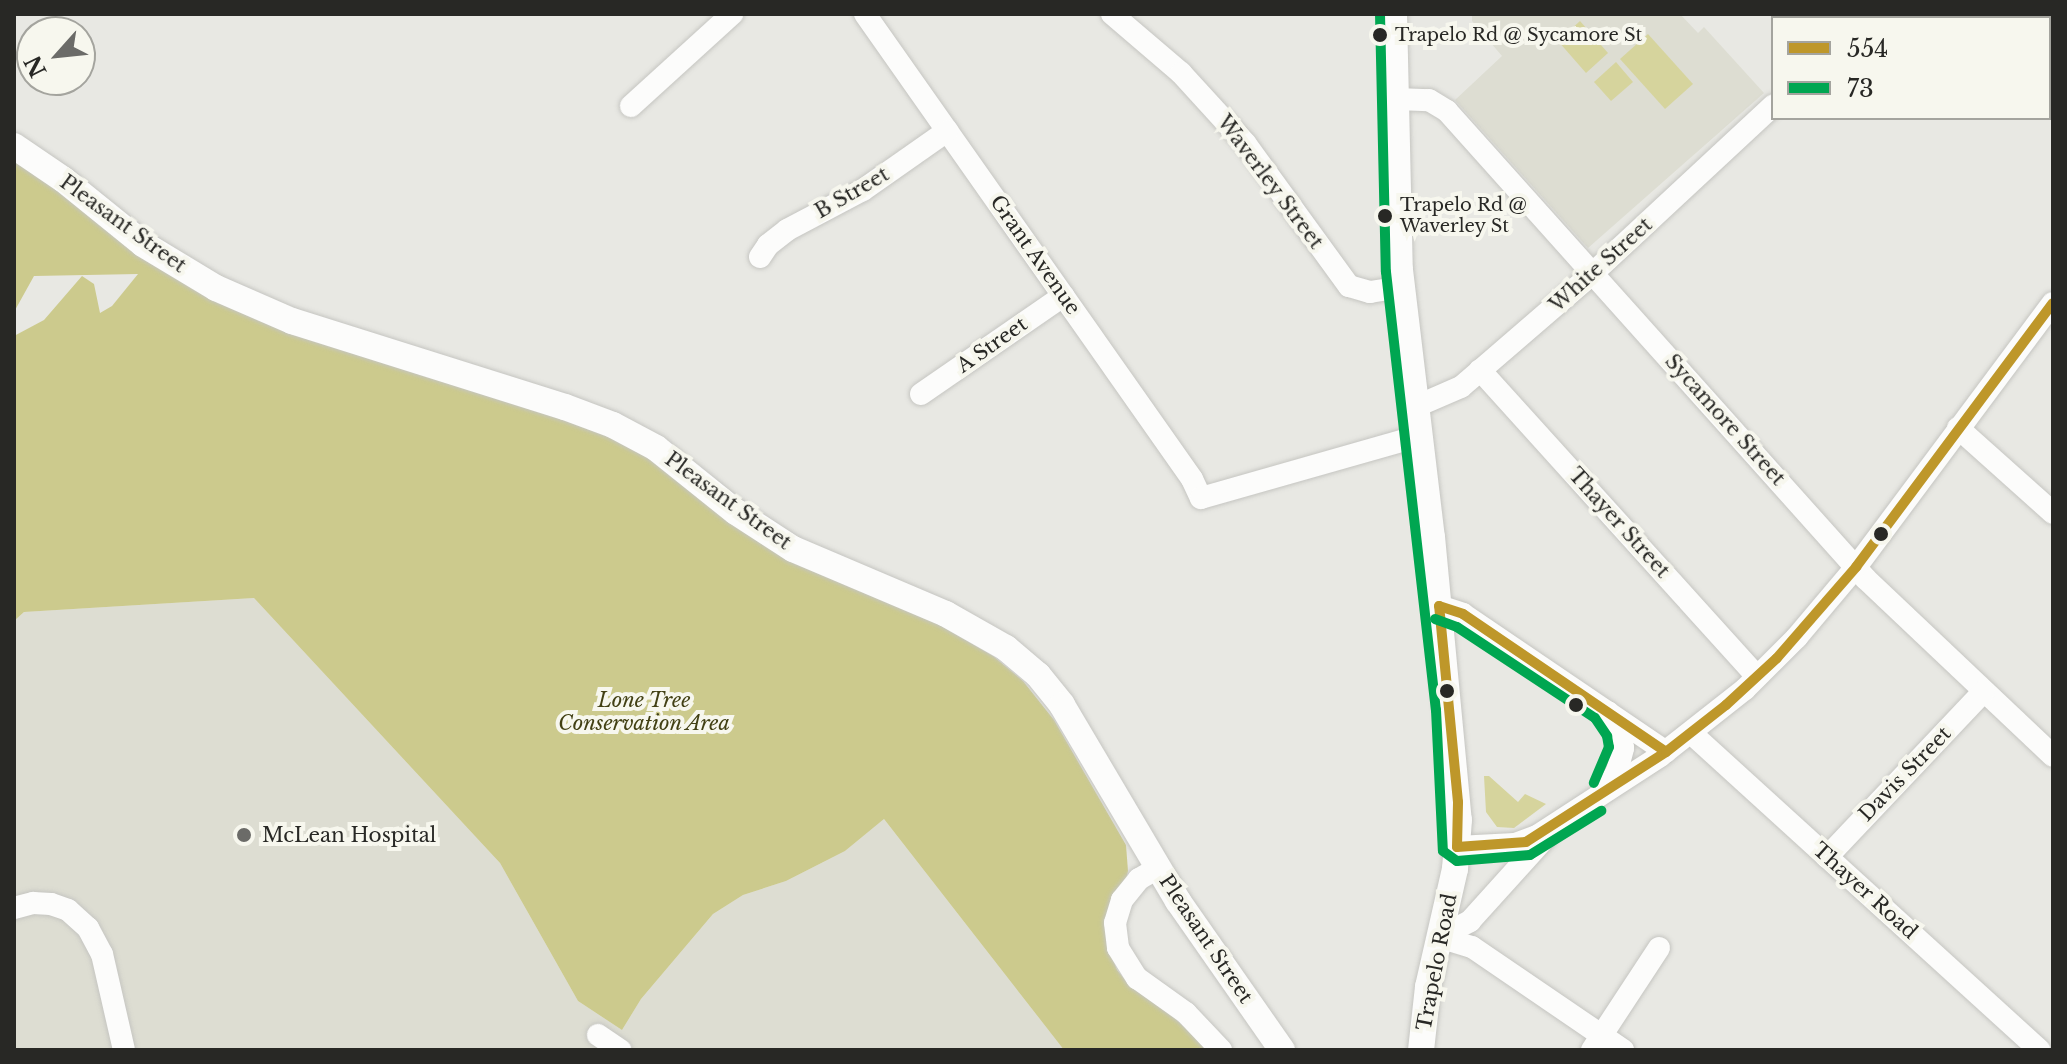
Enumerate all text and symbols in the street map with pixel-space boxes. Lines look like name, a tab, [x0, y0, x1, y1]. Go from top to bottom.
north arrow	[16, 16, 96, 96]
legend	[1771, 16, 2051, 120]
place label: Trapelo Rd @ Sycamore St	[1395, 24, 1642, 46]
marker: Trapelo Rd @ Sycamore St	[1372, 27, 1388, 43]
text: 554	[1847, 34, 1888, 63]
text: N	[19, 51, 53, 82]
text: 73	[1847, 74, 1874, 103]
street label: Waverley Street	[1212, 110, 1328, 254]
street label: B Street	[811, 162, 893, 224]
street label: Pleasant Street	[55, 170, 191, 278]
street label: Grant Avenue	[985, 190, 1085, 320]
place label: Trapelo Rd @ Waverley St	[1400, 195, 1527, 238]
marker: Trapelo Rd @ Waverley St	[1377, 208, 1393, 224]
street label: White Street	[1545, 213, 1657, 317]
street label: A Street	[952, 312, 1032, 378]
street label: Sycamore Street	[1660, 350, 1790, 490]
street label: Pleasant Street	[660, 447, 796, 555]
street label: Thayer Street	[1563, 463, 1675, 583]
unlabelled marker	[1873, 526, 1889, 542]
unlabelled marker	[1439, 683, 1455, 699]
park label: Lone Tree Conservation Area	[557, 689, 731, 736]
unlabelled marker	[1568, 697, 1584, 713]
street label: Davis Street	[1854, 722, 1956, 826]
place label: McLean Hospital	[262, 823, 436, 847]
marker: McLean Hospital	[233, 824, 255, 846]
street label: Thayer Road	[1808, 838, 1922, 944]
street label: Pleasant Street	[1154, 870, 1258, 1008]
street label: Trapelo Road	[1412, 892, 1462, 1032]

